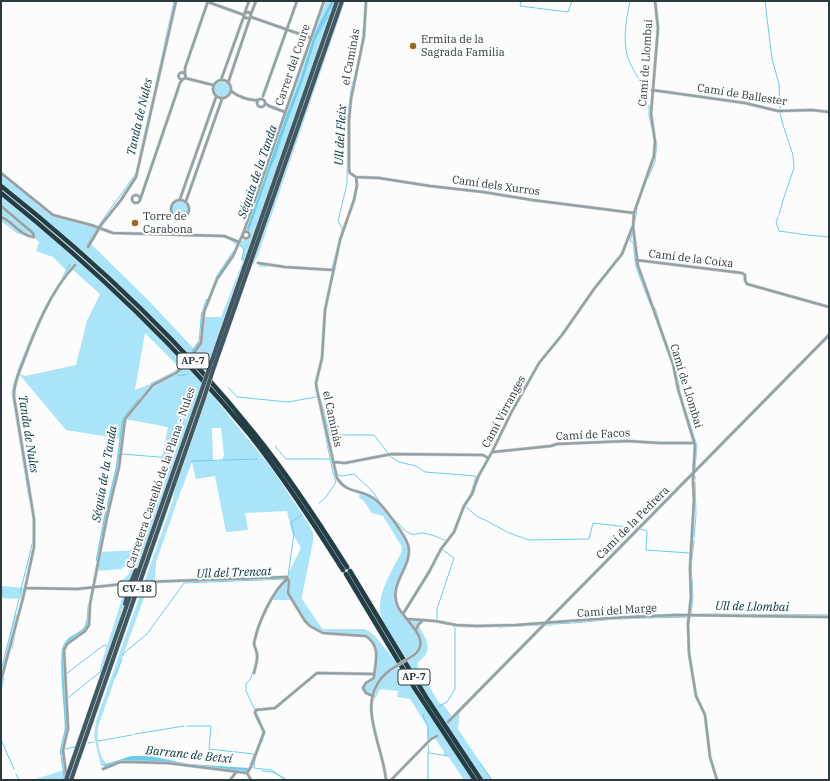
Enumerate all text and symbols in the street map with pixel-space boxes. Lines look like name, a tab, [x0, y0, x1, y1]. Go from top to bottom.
street label: Camí de Llombai	[636, 19, 656, 107]
street label: Carrer del Coure	[273, 23, 313, 107]
street label: el Caminàs	[339, 28, 363, 86]
place label: Ermita de la Sagrada Familia	[421, 33, 505, 59]
marker: Ermita de la Sagrada Familia	[408, 41, 418, 51]
water label: Tanda de Nules	[124, 77, 156, 157]
street label: Camí de Ballester	[696, 81, 788, 109]
water label: Ull del Fleix	[332, 104, 350, 166]
water label: Séquia de la Tanda	[235, 123, 281, 221]
street label: Camí dels Xurros	[451, 173, 541, 199]
place label: Torre de Carabona	[143, 210, 193, 236]
marker: Torre de Carabona	[130, 218, 140, 228]
street label: Camí de la Coixa	[648, 247, 734, 271]
street label: Camí de Llombai	[667, 342, 705, 430]
road number: AP-7	[177, 353, 209, 369]
street label: Camí Virranges	[479, 374, 529, 450]
street label: Carretera Castelló de la Plana - Nules	[124, 386, 198, 570]
street label: el Caminàs	[320, 390, 344, 448]
water label: Tanda de Nules	[15, 394, 41, 474]
water label: Séquia de la Tanda	[89, 425, 121, 523]
street label: Camí de Facos	[556, 426, 630, 444]
street label: Camí de la Pedrera	[594, 484, 672, 562]
water label: Ull del Trencat	[196, 564, 272, 582]
road number: CV-18	[118, 581, 156, 597]
water label: Ull de Llombai	[715, 599, 789, 615]
street label: Camí del Marge	[577, 602, 657, 620]
road number: AP-7	[398, 669, 430, 685]
water label: Barranc de Betxí	[145, 743, 233, 767]

